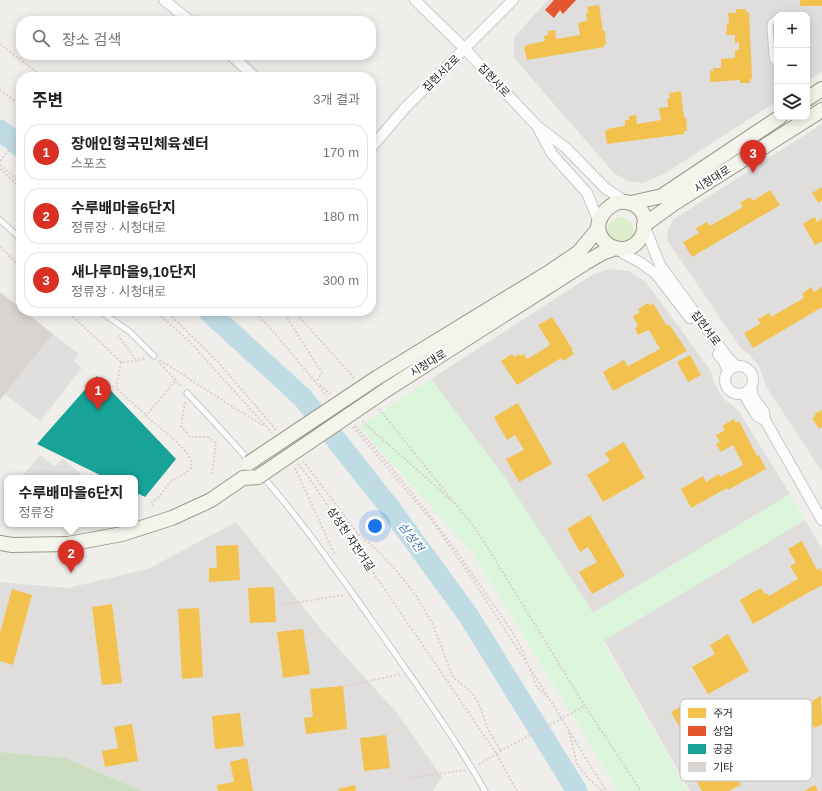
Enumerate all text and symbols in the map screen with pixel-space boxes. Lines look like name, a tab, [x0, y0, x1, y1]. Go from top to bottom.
map controls	[774, 12, 810, 120]
button: +	[774, 12, 810, 48]
search box	[16, 16, 376, 60]
icon: search	[30, 27, 52, 49]
text: 장소 검색	[62, 31, 121, 48]
button: −	[774, 48, 810, 84]
street label: 집현서2로	[420, 52, 462, 94]
street label: 집현서로	[476, 61, 512, 99]
button: layers	[774, 84, 810, 120]
text: 주변	[32, 91, 63, 110]
text: 3개 결과	[313, 92, 360, 107]
text: 장애인형국민체육센터	[71, 135, 209, 152]
pin: 3	[740, 140, 766, 173]
text: 1	[42, 145, 50, 160]
text: 170 m	[323, 145, 359, 160]
text: 스포츠	[71, 156, 107, 171]
street label: 시청대로	[692, 163, 732, 195]
text: 수루배마을6단지	[71, 199, 176, 216]
text: 2	[42, 209, 50, 224]
text: 180 m	[323, 209, 359, 224]
text: 정류장 · 시청대로	[71, 220, 166, 235]
text: 새나루마을9,10단지	[71, 263, 197, 280]
text: 3	[42, 273, 50, 288]
text: 300 m	[323, 273, 359, 288]
text: 정류장 · 시청대로	[71, 284, 166, 299]
street label: 집현서로	[689, 308, 723, 348]
street label: 시청대로	[408, 347, 448, 379]
pin: 1	[85, 377, 111, 410]
popup	[4, 475, 138, 527]
text: 수루배마을6단지	[19, 484, 123, 501]
text: 정류장	[19, 505, 54, 520]
street label: 삼성천 자전거길	[325, 505, 377, 573]
your location	[365, 516, 385, 536]
water label: 삼성천	[396, 519, 428, 556]
pin: 2	[58, 540, 84, 573]
legend	[680, 699, 812, 781]
text: 주거	[713, 707, 733, 719]
text: 상업	[713, 725, 733, 737]
text: 공공	[713, 743, 733, 755]
text: 기타	[713, 761, 733, 773]

